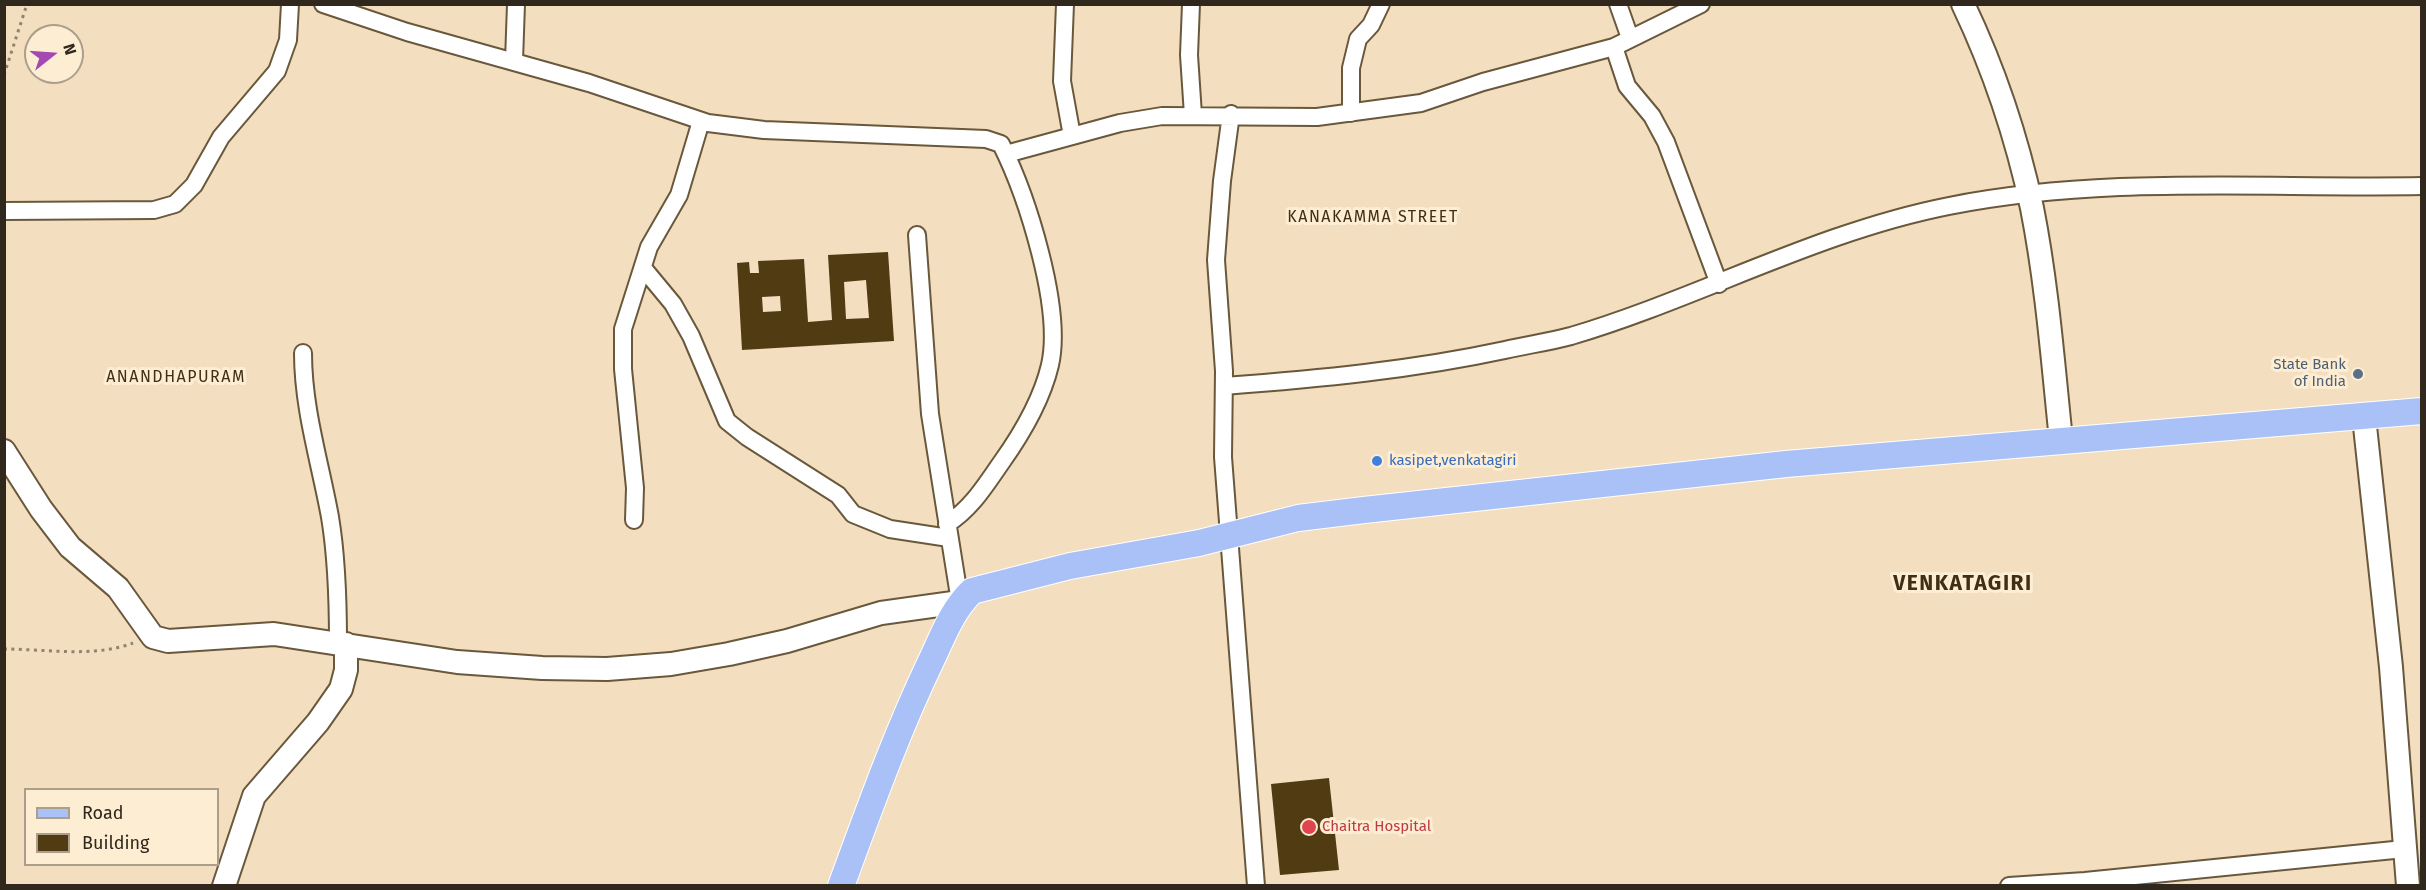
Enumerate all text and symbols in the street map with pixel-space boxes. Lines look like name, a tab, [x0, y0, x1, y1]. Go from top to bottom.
north arrow	[24, 24, 84, 84]
text: N	[59, 41, 80, 57]
district label: KANAKAMMA STREET	[1287, 208, 1459, 228]
place label: State Bank of India	[2273, 356, 2346, 391]
marker: State Bank of India	[2351, 367, 2365, 381]
district label: ANANDHAPURAM	[106, 368, 246, 388]
place label: kasipet,venkatagiri	[1389, 452, 1517, 470]
marker: kasipet,venkatagiri	[1370, 454, 1384, 468]
district label: VENKATAGIRI	[1893, 571, 2033, 597]
legend	[24, 788, 219, 866]
text: Road	[82, 802, 124, 824]
marker: Chaitra Hospital	[1300, 818, 1318, 836]
place label: Chaitra Hospital	[1322, 818, 1431, 836]
text: Building	[82, 832, 149, 854]

